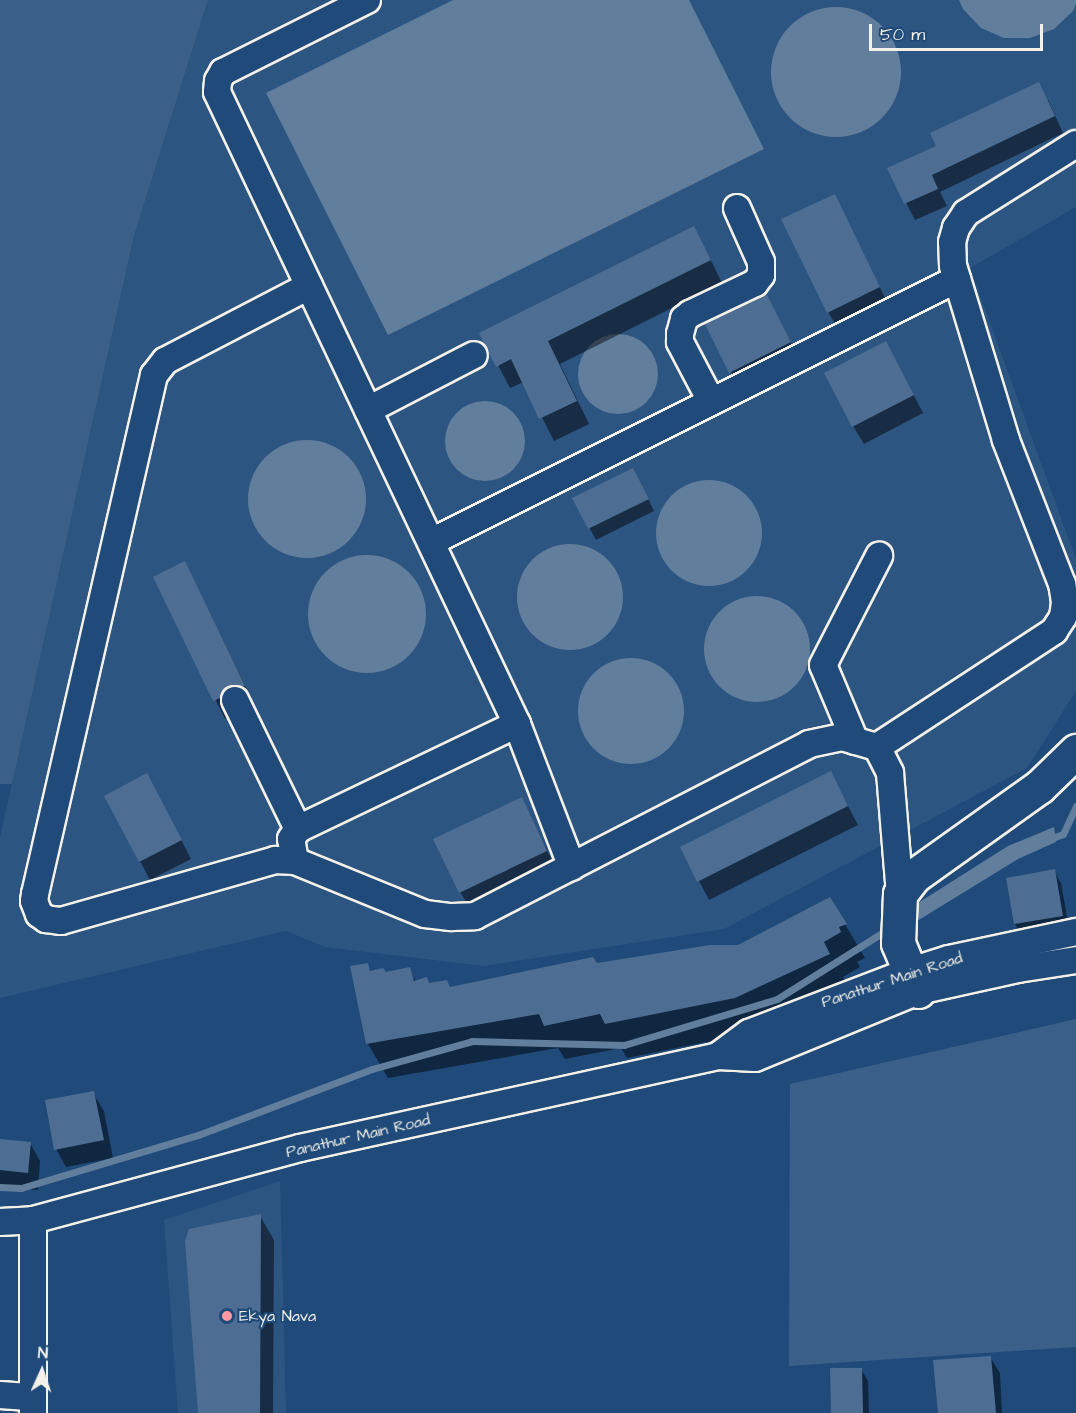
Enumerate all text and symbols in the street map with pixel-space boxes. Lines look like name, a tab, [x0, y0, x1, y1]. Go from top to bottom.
scale bar	[872, 12, 1046, 50]
text: 50 m	[880, 22, 925, 47]
street label: Panathur Main Road	[819, 948, 965, 1012]
street label: Panathur Main Road	[284, 1110, 432, 1162]
place label: Ekya Nava	[239, 1306, 316, 1326]
marker: Ekya Nava	[220, 1309, 234, 1323]
north arrow	[12, 1341, 72, 1401]
text: N	[37, 1342, 49, 1364]

